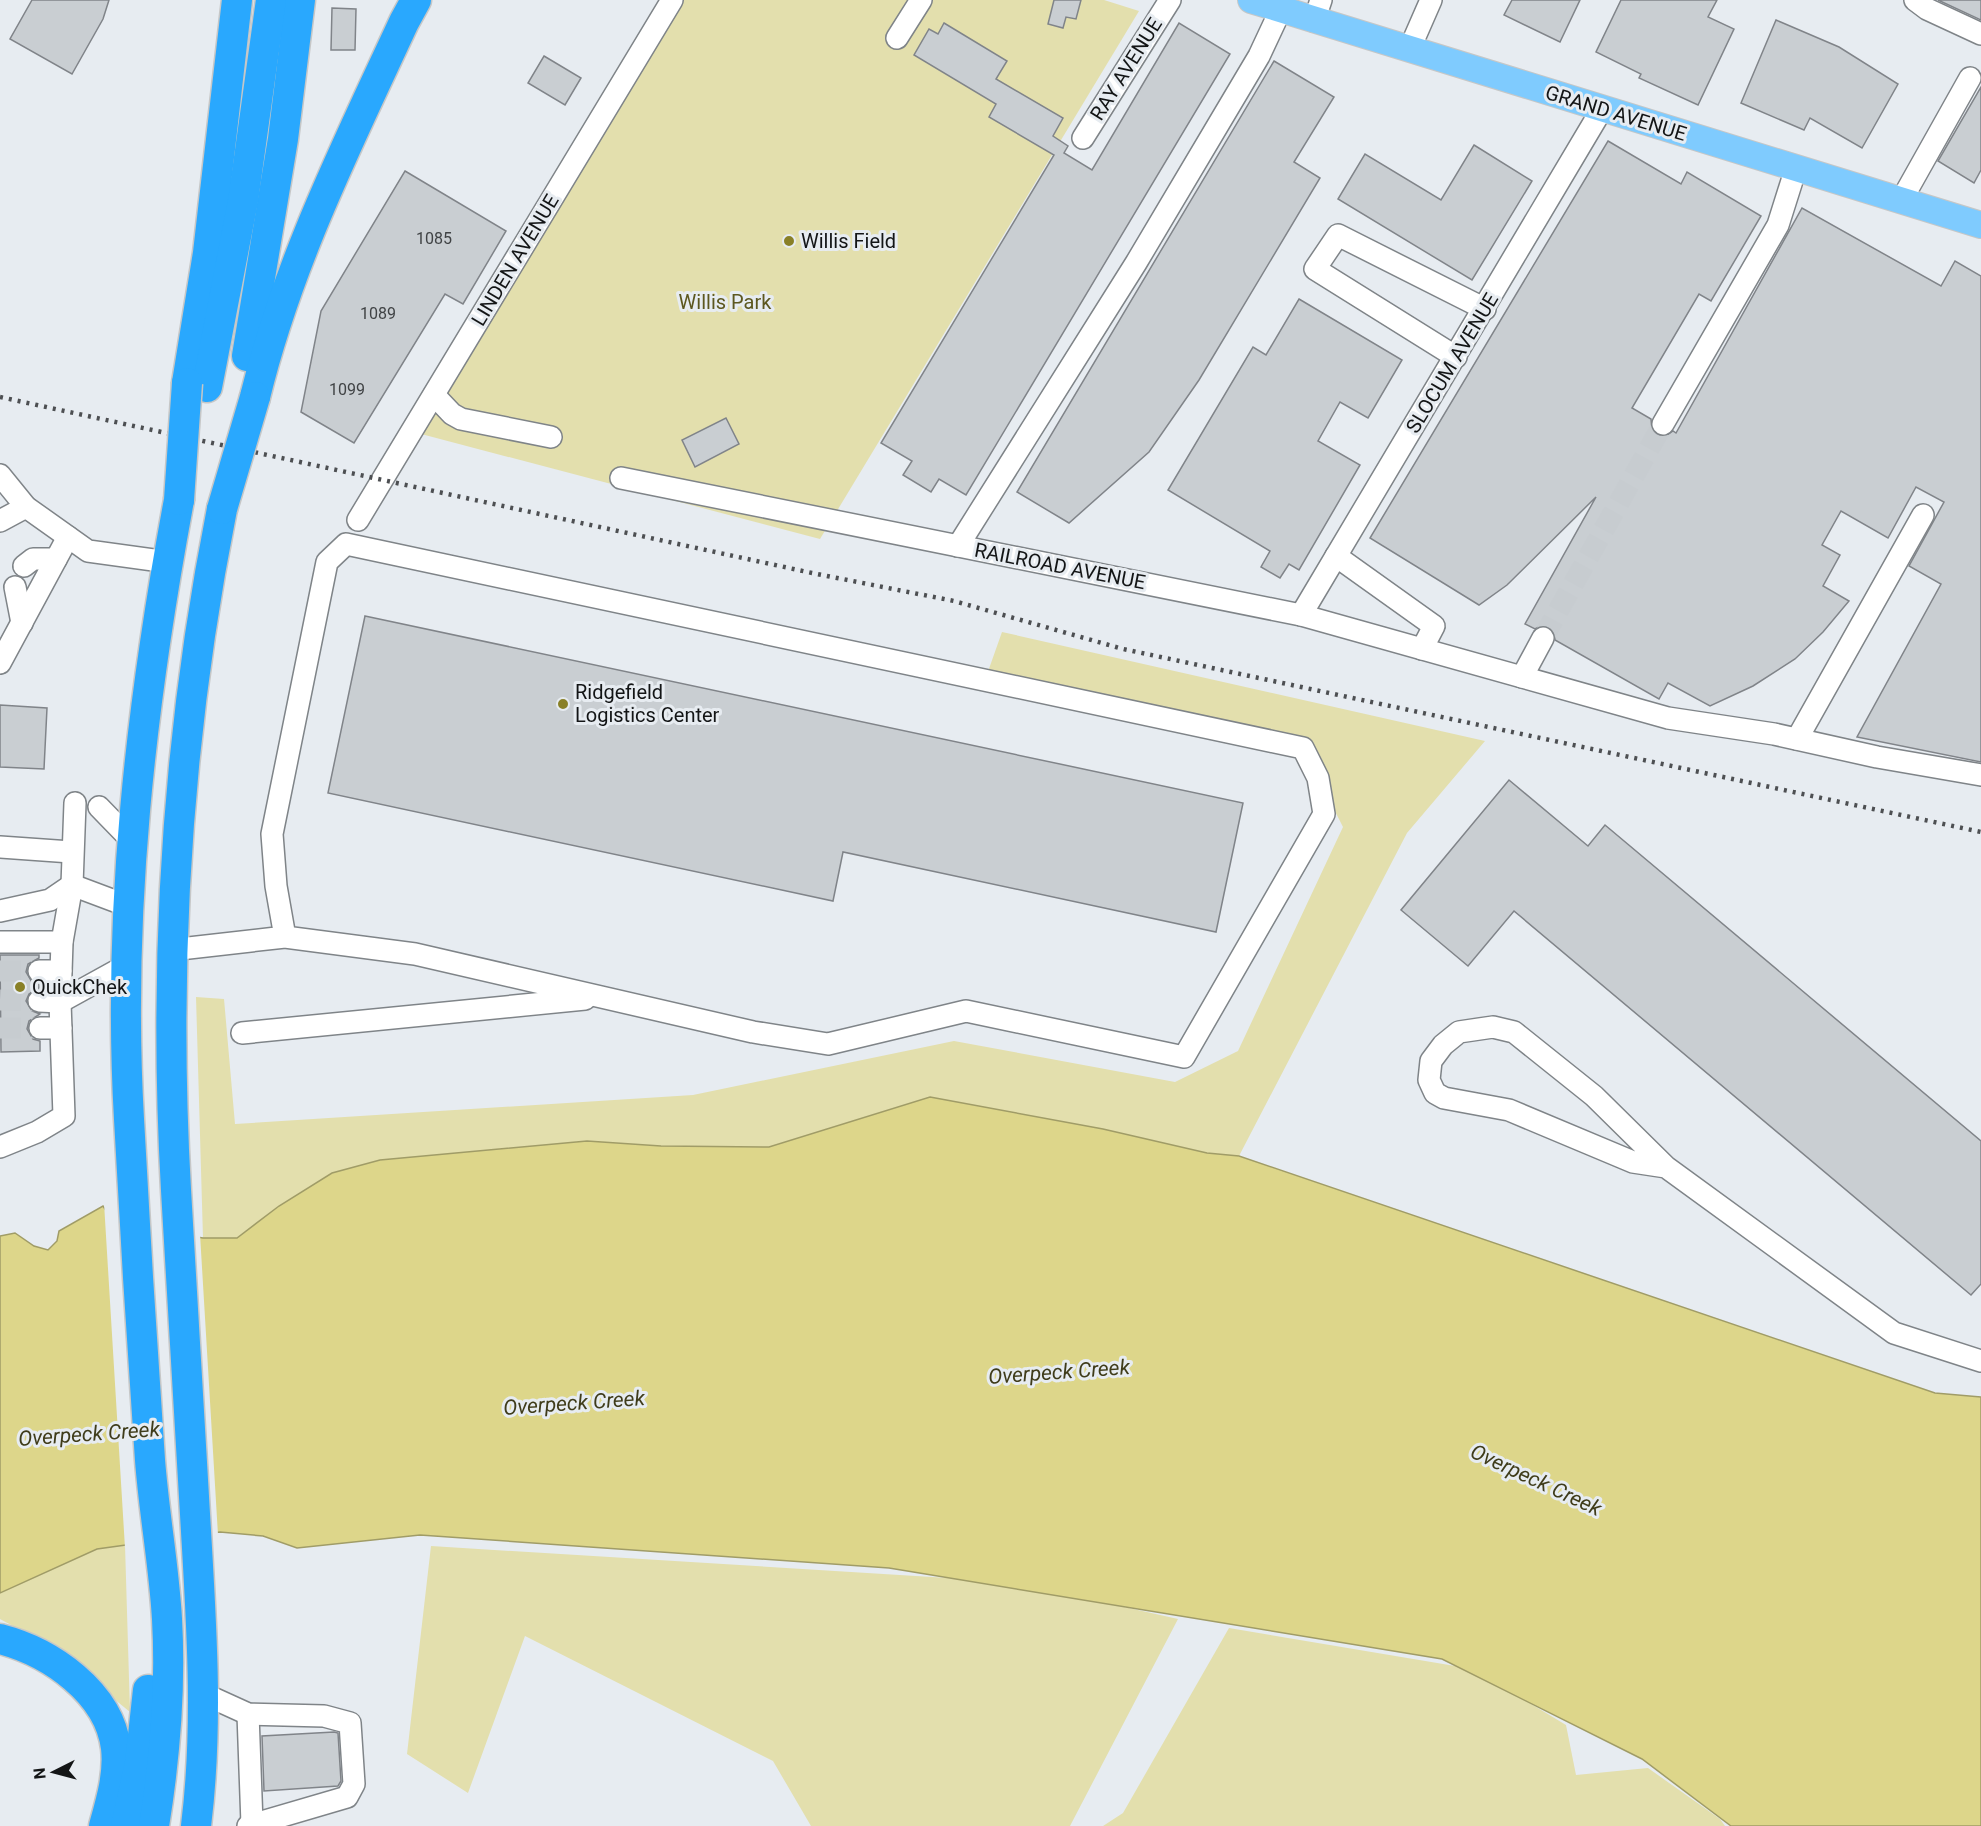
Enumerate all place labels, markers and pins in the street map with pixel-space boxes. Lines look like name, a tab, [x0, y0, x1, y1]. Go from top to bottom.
place label: Willis Field	[801, 229, 896, 253]
marker: Willis Field	[782, 234, 796, 248]
place label: Ridgefield Logistics Center	[575, 680, 720, 727]
marker: Ridgefield Logistics Center	[556, 697, 570, 711]
place label: QuickChek	[32, 975, 128, 999]
marker: QuickChek	[13, 980, 27, 994]

